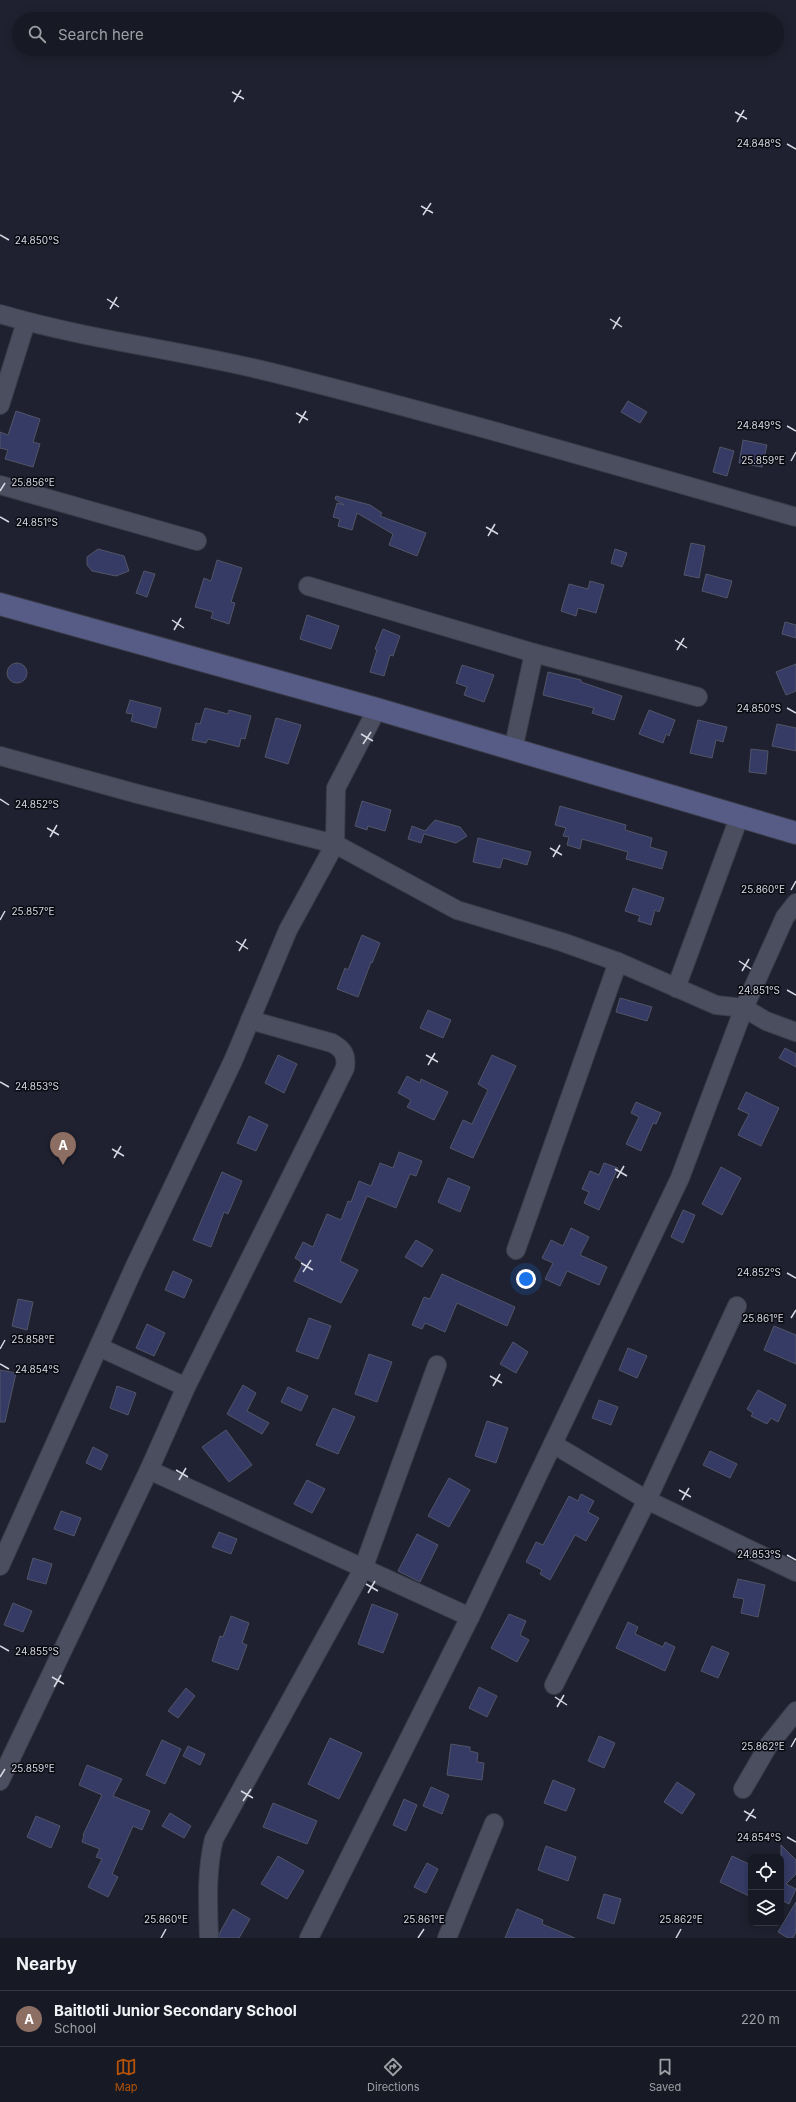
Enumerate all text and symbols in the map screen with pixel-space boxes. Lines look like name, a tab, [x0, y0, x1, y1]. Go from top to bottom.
search box	[12, 12, 784, 56]
icon: search	[26, 23, 48, 45]
text: Search here	[58, 25, 144, 44]
text: 24.848°S	[737, 137, 781, 149]
text: 24.850°S	[15, 234, 59, 246]
text: 24.849°S	[737, 419, 781, 431]
text: 25.859°E	[741, 454, 785, 466]
text: 25.856°E	[11, 476, 55, 488]
text: 24.851°S	[16, 516, 58, 528]
text: 24.850°S	[737, 702, 781, 714]
text: 24.852°S	[15, 798, 59, 810]
text: 25.860°E	[741, 883, 785, 895]
text: 25.857°E	[11, 905, 55, 917]
text: 24.851°S	[738, 984, 780, 996]
text: 24.853°S	[15, 1080, 59, 1092]
pin: A	[50, 1132, 76, 1165]
text: 24.852°S	[737, 1266, 781, 1278]
your location	[516, 1269, 536, 1289]
text: 25.861°E	[742, 1312, 784, 1324]
text: 25.858°E	[11, 1333, 55, 1345]
text: 24.854°S	[15, 1363, 59, 1375]
text: 24.853°S	[737, 1548, 781, 1560]
text: 24.855°S	[15, 1645, 59, 1657]
text: 25.862°E	[741, 1740, 785, 1752]
text: 25.859°E	[11, 1762, 55, 1774]
text: 24.854°S	[737, 1831, 781, 1843]
map controls	[748, 1854, 784, 1926]
button: locate	[748, 1854, 784, 1890]
button: layers	[748, 1890, 784, 1926]
text: 25.860°E	[144, 1913, 188, 1925]
text: 25.861°E	[403, 1913, 445, 1925]
text: 25.862°E	[659, 1913, 703, 1925]
text: Nearby	[16, 1954, 77, 1974]
text: Baitlotli Junior Secondary School	[54, 2001, 297, 2020]
text: A	[24, 2011, 34, 2027]
text: 220 m	[741, 2011, 780, 2027]
text: School	[54, 2020, 96, 2036]
tab: Map	[115, 2056, 138, 2094]
tab: Directions	[367, 2056, 420, 2094]
tab: Saved	[649, 2056, 681, 2094]

